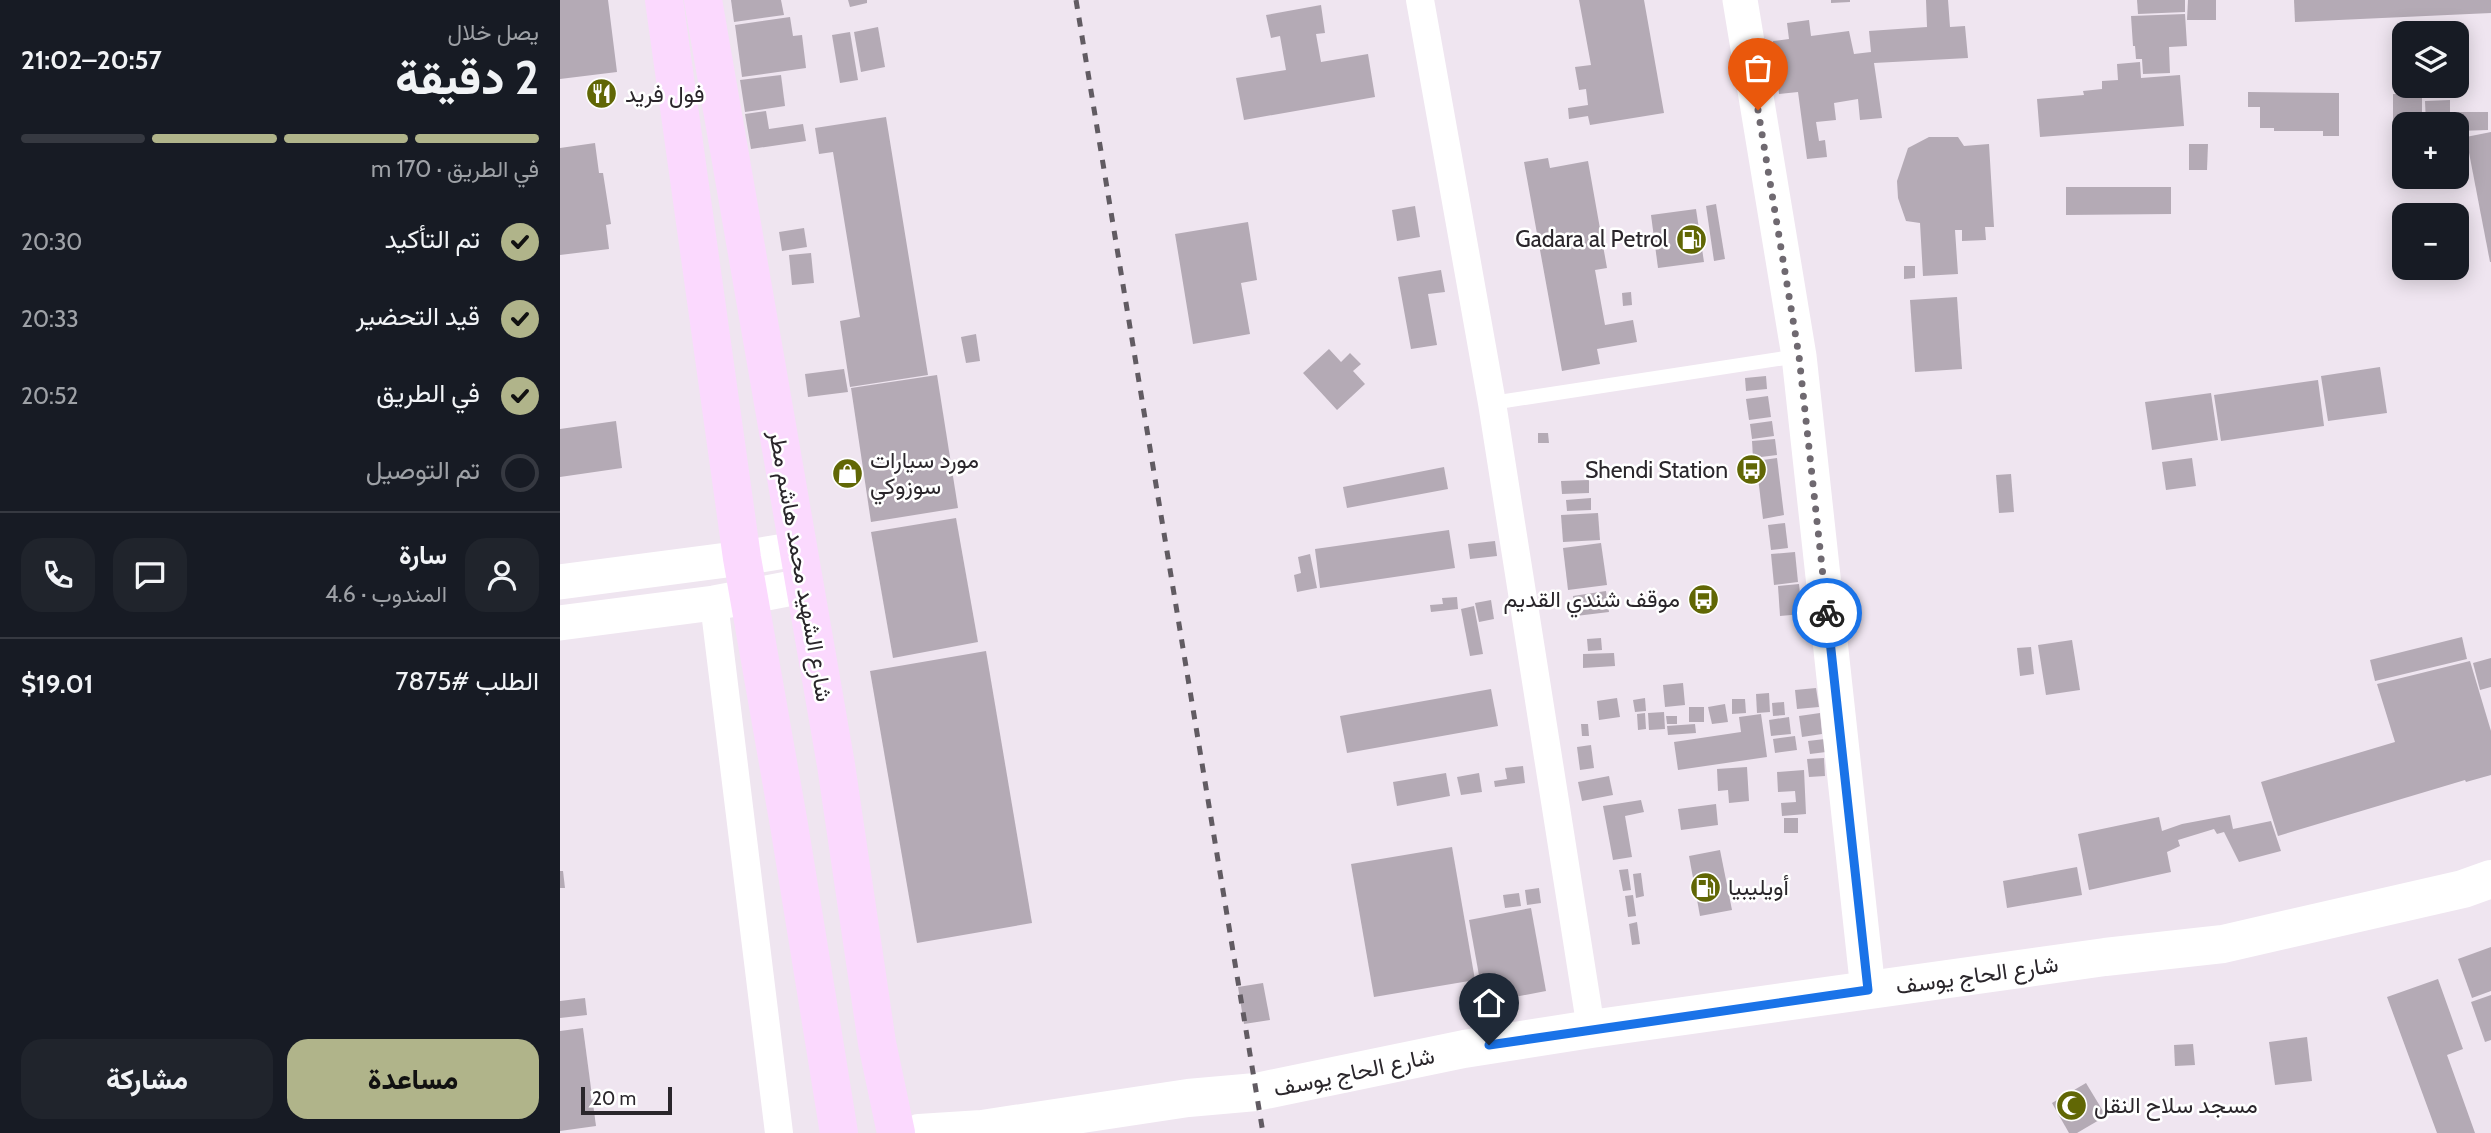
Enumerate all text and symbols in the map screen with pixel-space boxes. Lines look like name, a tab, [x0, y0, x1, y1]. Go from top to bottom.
text: يصل خلال	[447, 18, 539, 46]
map controls	[2392, 21, 2469, 280]
button: layers	[2392, 21, 2469, 98]
pin	[1728, 38, 1788, 110]
text: 20:57–21:02	[21, 44, 162, 76]
icon: bag	[1739, 49, 1777, 87]
text: 2 دقيقة	[395, 50, 539, 106]
restaurant icon: فول فريد	[585, 77, 619, 111]
place label: فول فريد	[625, 80, 704, 109]
button: +	[2392, 112, 2469, 189]
text: في الطريق · 170 m	[371, 155, 539, 183]
button: −	[2392, 203, 2469, 280]
fuel station icon: Gadara al Petrol	[1674, 222, 1708, 256]
text: تم التأكيد	[385, 223, 480, 255]
icon: check	[501, 223, 539, 261]
place label: Gadara al Petrol	[1515, 225, 1669, 253]
text: 20:30	[21, 228, 82, 256]
text: قيد التحضير	[356, 300, 480, 332]
icon: check	[501, 300, 539, 338]
text: 20:33	[21, 305, 79, 333]
text: في الطريق	[376, 377, 480, 409]
icon: check	[501, 377, 539, 415]
text: 20:52	[21, 382, 78, 410]
street label: شارع الشهيد محمد هاشم مطر	[761, 427, 839, 704]
place label: مورد سيارات سوزوكي	[870, 446, 979, 505]
bus stop icon: Shendi Station	[1734, 453, 1768, 487]
text: تم التوصيل	[366, 454, 480, 486]
shop icon: مورد سيارات سوزوكي	[830, 456, 864, 490]
place label: Shendi Station	[1585, 456, 1728, 484]
button: phone	[21, 538, 95, 612]
button: chat	[113, 538, 187, 612]
button: person	[465, 538, 539, 612]
text: سارة	[399, 539, 447, 571]
courier	[1792, 578, 1862, 648]
text: المندوب · 4.6	[325, 580, 447, 608]
bus stop icon: موقف شندي القديم	[1686, 582, 1720, 616]
place label: موقف شندي القديم	[1504, 585, 1680, 618]
icon: bike	[1808, 594, 1846, 632]
text: الطلب #7875	[395, 665, 539, 697]
text: $19.01	[21, 668, 93, 700]
fuel station icon: أويليبيا	[1688, 870, 1722, 904]
place label: أويليبيا	[1728, 873, 1789, 901]
street label: شارع الحاج يوسف	[1894, 950, 2060, 1002]
pin	[1459, 973, 1519, 1045]
icon: home	[1470, 984, 1508, 1022]
button: مشاركة	[21, 1039, 273, 1119]
button: مساعدة	[287, 1039, 539, 1119]
street label: شارع الحاج يوسف	[1271, 1041, 1437, 1105]
scale bar	[581, 1084, 672, 1116]
text: 20 m	[592, 1087, 636, 1110]
mosque icon: مسجد سلاح النقل	[2054, 1088, 2088, 1122]
place label: مسجد سلاح النقل	[2094, 1091, 2258, 1121]

